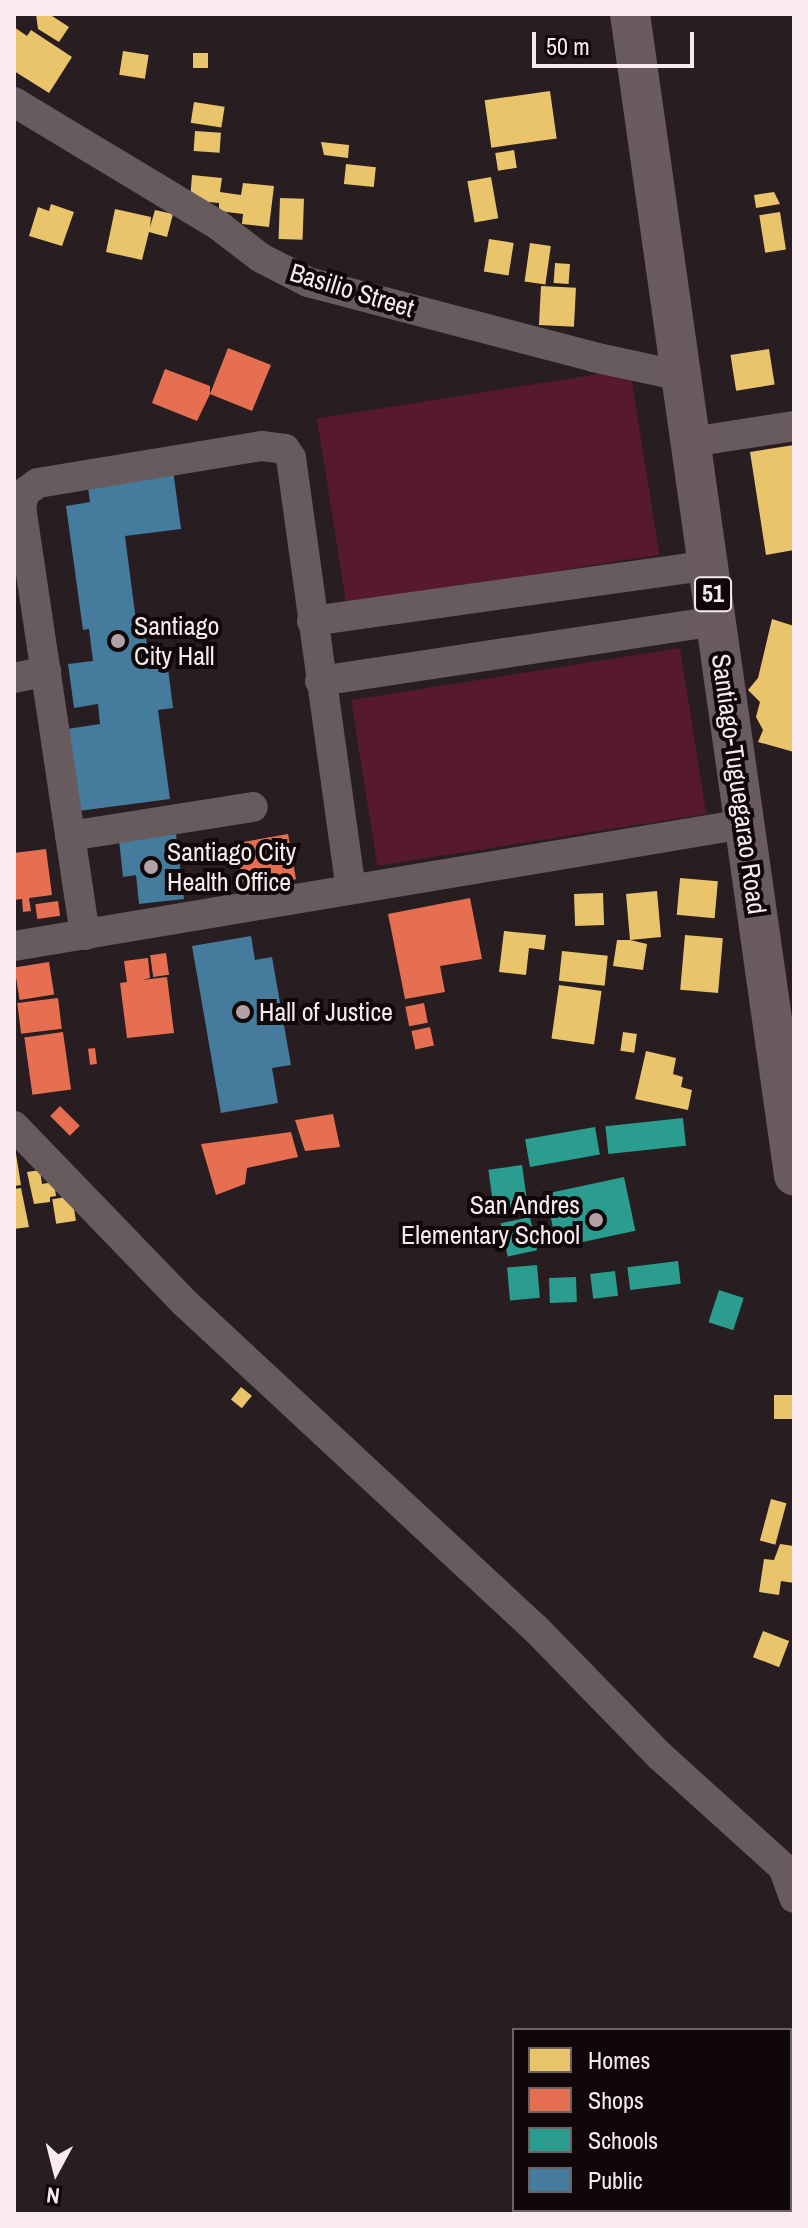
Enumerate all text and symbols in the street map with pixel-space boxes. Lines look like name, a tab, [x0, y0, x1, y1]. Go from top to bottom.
scale bar	[536, 16, 698, 66]
text: 50 m	[546, 30, 590, 62]
street label: Basilio Street	[286, 256, 418, 324]
road number: 51	[693, 574, 733, 614]
place label: Santiago City Hall	[134, 610, 219, 672]
marker: Santiago City Hall	[109, 632, 127, 650]
street label: Santiago-Tuguegarao Road	[705, 652, 773, 916]
place label: Santiago City Health Office	[167, 836, 296, 898]
marker: Santiago City Health Office	[142, 858, 160, 876]
place label: Hall of Justice	[259, 996, 393, 1028]
marker: Hall of Justice	[234, 1003, 252, 1021]
place label: San Andres Elementary School	[401, 1189, 580, 1250]
marker: San Andres Elementary School	[587, 1211, 605, 1229]
legend	[512, 2028, 792, 2212]
text: Homes	[588, 2044, 650, 2076]
text: Shops	[588, 2084, 644, 2116]
text: Schools	[588, 2124, 658, 2156]
north arrow	[16, 2132, 96, 2212]
text: Public	[588, 2164, 643, 2196]
text: N	[45, 2180, 61, 2212]

